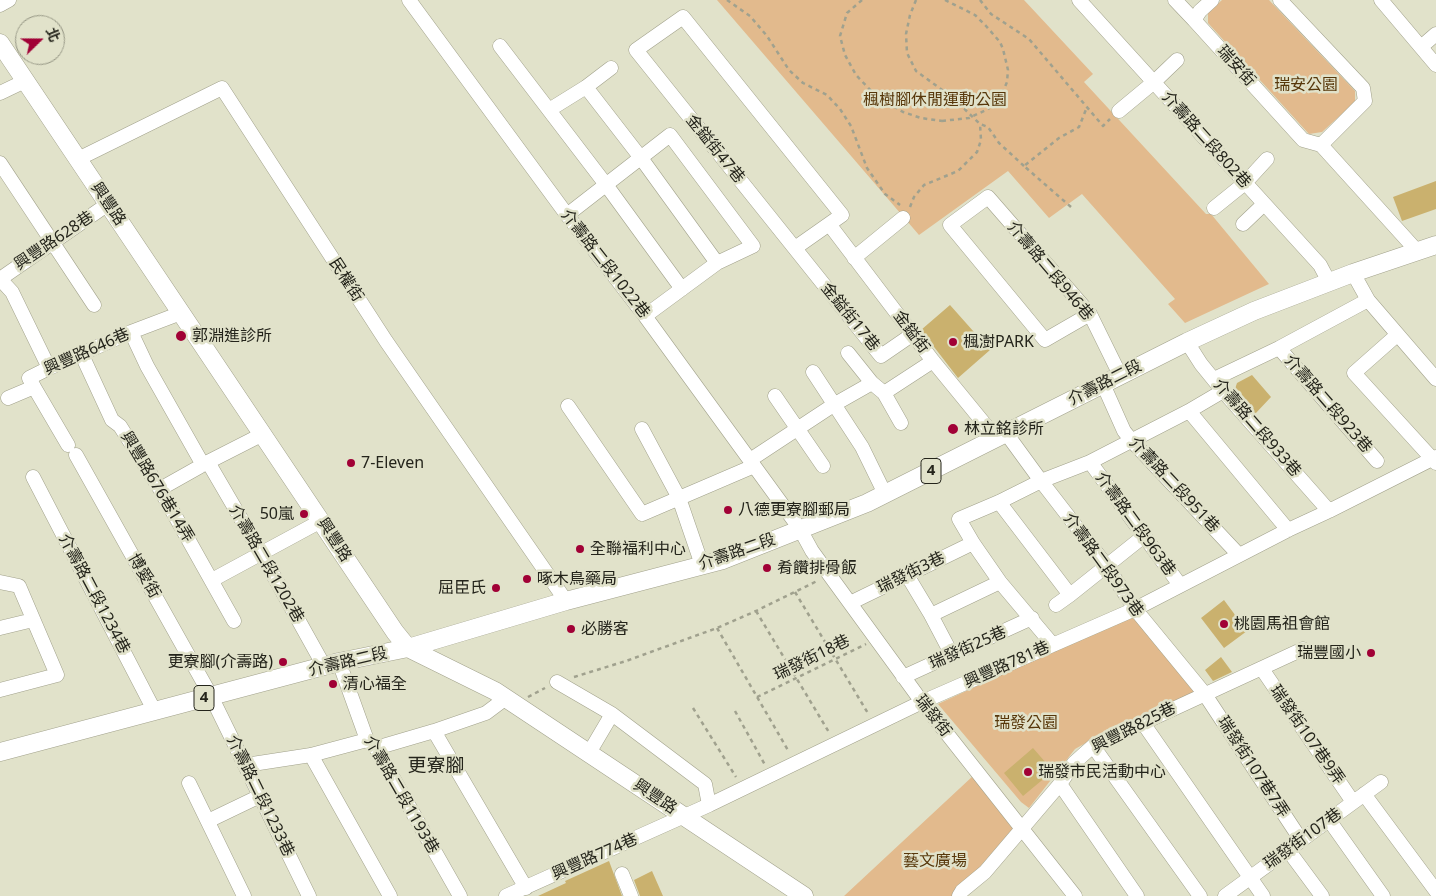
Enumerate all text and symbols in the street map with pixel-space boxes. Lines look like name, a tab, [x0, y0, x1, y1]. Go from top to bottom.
north arrow	[15, 15, 65, 65]
text: 北	[42, 25, 65, 45]
street label: 瑞安街	[1213, 42, 1259, 90]
park label: 瑞安公園	[1274, 75, 1338, 95]
street label: 介壽路二段802巷	[1158, 88, 1254, 192]
park label: 楓樹腳休閒運動公園	[863, 90, 1007, 110]
street label: 金鎰街47巷	[682, 111, 748, 187]
street label: 興豐路	[87, 179, 129, 229]
street label: 介壽路二段1022巷	[557, 206, 653, 322]
street label: 興豐路628巷	[11, 207, 97, 275]
street label: 介壽路二段946巷	[1003, 218, 1097, 324]
street label: 民權街	[325, 255, 367, 305]
street label: 金鎰街17巷	[817, 279, 883, 355]
street label: 金鎰街	[889, 307, 933, 357]
street label: 興豐路646巷	[41, 325, 133, 379]
place label: 郭淵進診所	[192, 326, 272, 346]
marker: 郭淵進診所	[174, 329, 188, 343]
place label: 楓澍PARK	[963, 332, 1034, 352]
marker: 楓澍PARK	[947, 336, 959, 348]
street label: 介壽路二段923巷	[1280, 351, 1376, 457]
street label: 介壽路二段	[1065, 356, 1145, 410]
street label: 介壽路二段933巷	[1209, 375, 1305, 481]
place label: 林立銘診所	[964, 419, 1044, 439]
marker: 林立銘診所	[946, 422, 960, 436]
street label: 興豐路676巷14弄	[116, 428, 198, 546]
street label: 介壽路二段951巷	[1125, 433, 1223, 537]
place label: 7-Eleven	[361, 453, 424, 473]
marker: 7-Eleven	[345, 457, 357, 469]
road number: 4	[921, 458, 941, 484]
street label: 介壽路二段963巷	[1091, 468, 1179, 580]
place label: 八德更寮腳郵局	[738, 500, 850, 520]
street label: 介壽路二段1202巷	[225, 502, 307, 626]
place label: 50嵐	[260, 504, 294, 524]
marker: 八德更寮腳郵局	[722, 504, 734, 516]
marker: 50嵐	[298, 508, 310, 520]
street label: 介壽路二段973巷	[1059, 509, 1147, 621]
street label: 興豐路	[313, 515, 355, 565]
street label: 介壽路二段	[696, 530, 778, 574]
street label: 介壽路二段1234巷	[54, 531, 134, 657]
place label: 全聯福利中心	[590, 539, 686, 559]
marker: 全聯福利中心	[574, 543, 586, 555]
street label: 瑞發街3巷	[874, 548, 948, 598]
street label: 博愛街	[124, 550, 164, 602]
place label: 肴饡排骨飯	[777, 558, 857, 578]
marker: 肴饡排骨飯	[761, 562, 773, 574]
place label: 啄木鳥藥局	[537, 569, 617, 589]
marker: 啄木鳥藥局	[521, 573, 533, 585]
place label: 屈臣氏	[438, 578, 486, 598]
marker: 屈臣氏	[490, 582, 502, 594]
place label: 桃園馬祖會館	[1234, 614, 1330, 634]
marker: 桃園馬祖會館	[1218, 618, 1230, 630]
place label: 必勝客	[581, 619, 629, 639]
street label: 瑞發街25巷	[927, 622, 1009, 674]
marker: 必勝客	[565, 623, 577, 635]
street label: 瑞發街18巷	[771, 631, 853, 685]
street label: 興豐路781巷	[961, 638, 1053, 692]
place label: 瑞豐國小	[1297, 643, 1361, 663]
street label: 介壽路二段	[307, 644, 389, 680]
marker: 瑞豐國小	[1365, 647, 1377, 659]
place label: 更寮腳(介壽路)	[167, 652, 273, 672]
marker: 更寮腳(介壽路)	[277, 656, 289, 668]
place label: 清心福全	[343, 674, 407, 694]
marker: 清心福全	[327, 678, 339, 690]
street label: 瑞發街107巷9弄	[1266, 682, 1348, 788]
road number: 4	[194, 686, 214, 710]
street label: 瑞發街	[911, 691, 955, 741]
street label: 興豐路825巷	[1089, 699, 1179, 757]
park label: 瑞發公園	[994, 713, 1058, 733]
street label: 瑞發街107巷7弄	[1213, 713, 1293, 821]
street label: 介壽路二段1233巷	[222, 732, 298, 860]
street label: 介壽路二段1193巷	[360, 733, 442, 857]
district label: 更寮腳	[408, 756, 464, 778]
place label: 瑞發市民活動中心	[1038, 762, 1166, 782]
marker: 瑞發市民活動中心	[1022, 766, 1034, 778]
street label: 興豐路	[630, 776, 680, 818]
street label: 瑞發街107巷	[1260, 804, 1346, 874]
street label: 興豐路774巷	[549, 830, 641, 884]
park label: 藝文廣場	[903, 851, 967, 871]

